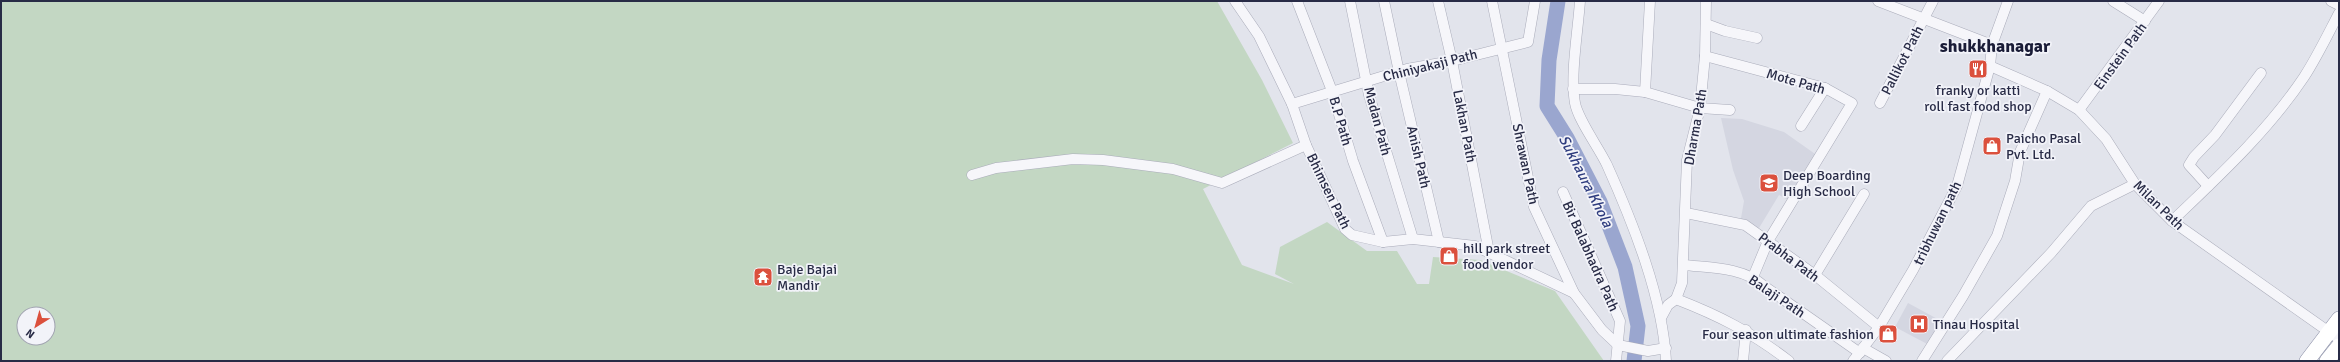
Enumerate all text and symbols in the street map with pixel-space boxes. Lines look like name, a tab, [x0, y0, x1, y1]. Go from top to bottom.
street label: Einstein Path	[2090, 19, 2150, 93]
street label: Pallikot Path	[1878, 23, 1927, 98]
district label: shukkhanagar	[1940, 35, 2051, 57]
street label: Chiniyakaji Path	[1381, 46, 1479, 85]
restaurant icon: franky or katti roll fast food shop	[1967, 58, 1989, 80]
street label: Mote Path	[1764, 65, 1827, 98]
place label: franky or katti roll fast food shop	[1924, 82, 2032, 115]
street label: Madan Path	[1360, 85, 1395, 157]
street label: Lakhan Path	[1449, 88, 1480, 164]
street label: Dharma Path	[1680, 88, 1711, 167]
street label: B.P Path	[1325, 95, 1356, 148]
street label: Shrawan Path	[1509, 122, 1542, 206]
street label: Anish Path	[1403, 124, 1434, 190]
place label: Paicho Pasal Pvt. Ltd.	[2006, 130, 2081, 163]
water label: Sukhaura Khola	[1555, 132, 1617, 231]
shop icon: Paicho Pasal Pvt. Ltd.	[1981, 135, 2003, 157]
street label: Bhimsen Path	[1303, 151, 1354, 232]
place label: Deep Boarding High School	[1783, 167, 1871, 200]
school or university icon: Deep Boarding High School	[1758, 172, 1780, 194]
street label: Milan Path	[2130, 177, 2188, 234]
street label: tribhuwan path	[1910, 178, 1965, 268]
street label: Bir Balabhadra Path	[1559, 198, 1623, 314]
street label: Prabha Path	[1755, 229, 1823, 286]
place label: hill park street food vendor	[1463, 240, 1550, 273]
shop icon: hill park street food vendor	[1438, 245, 1460, 267]
place label: Baje Bajai Mandir	[777, 261, 837, 294]
temple icon: Baje Bajai Mandir	[752, 266, 774, 288]
street label: Balaji Path	[1745, 271, 1808, 322]
north arrow	[16, 306, 56, 346]
hospital icon: Tinau Hospital	[1908, 313, 1930, 335]
place label: Tinau Hospital	[1933, 316, 2019, 333]
shop icon: Four season ultimate fashion	[1877, 323, 1899, 345]
text: N	[23, 326, 37, 341]
place label: Four season ultimate fashion	[1702, 326, 1874, 343]

